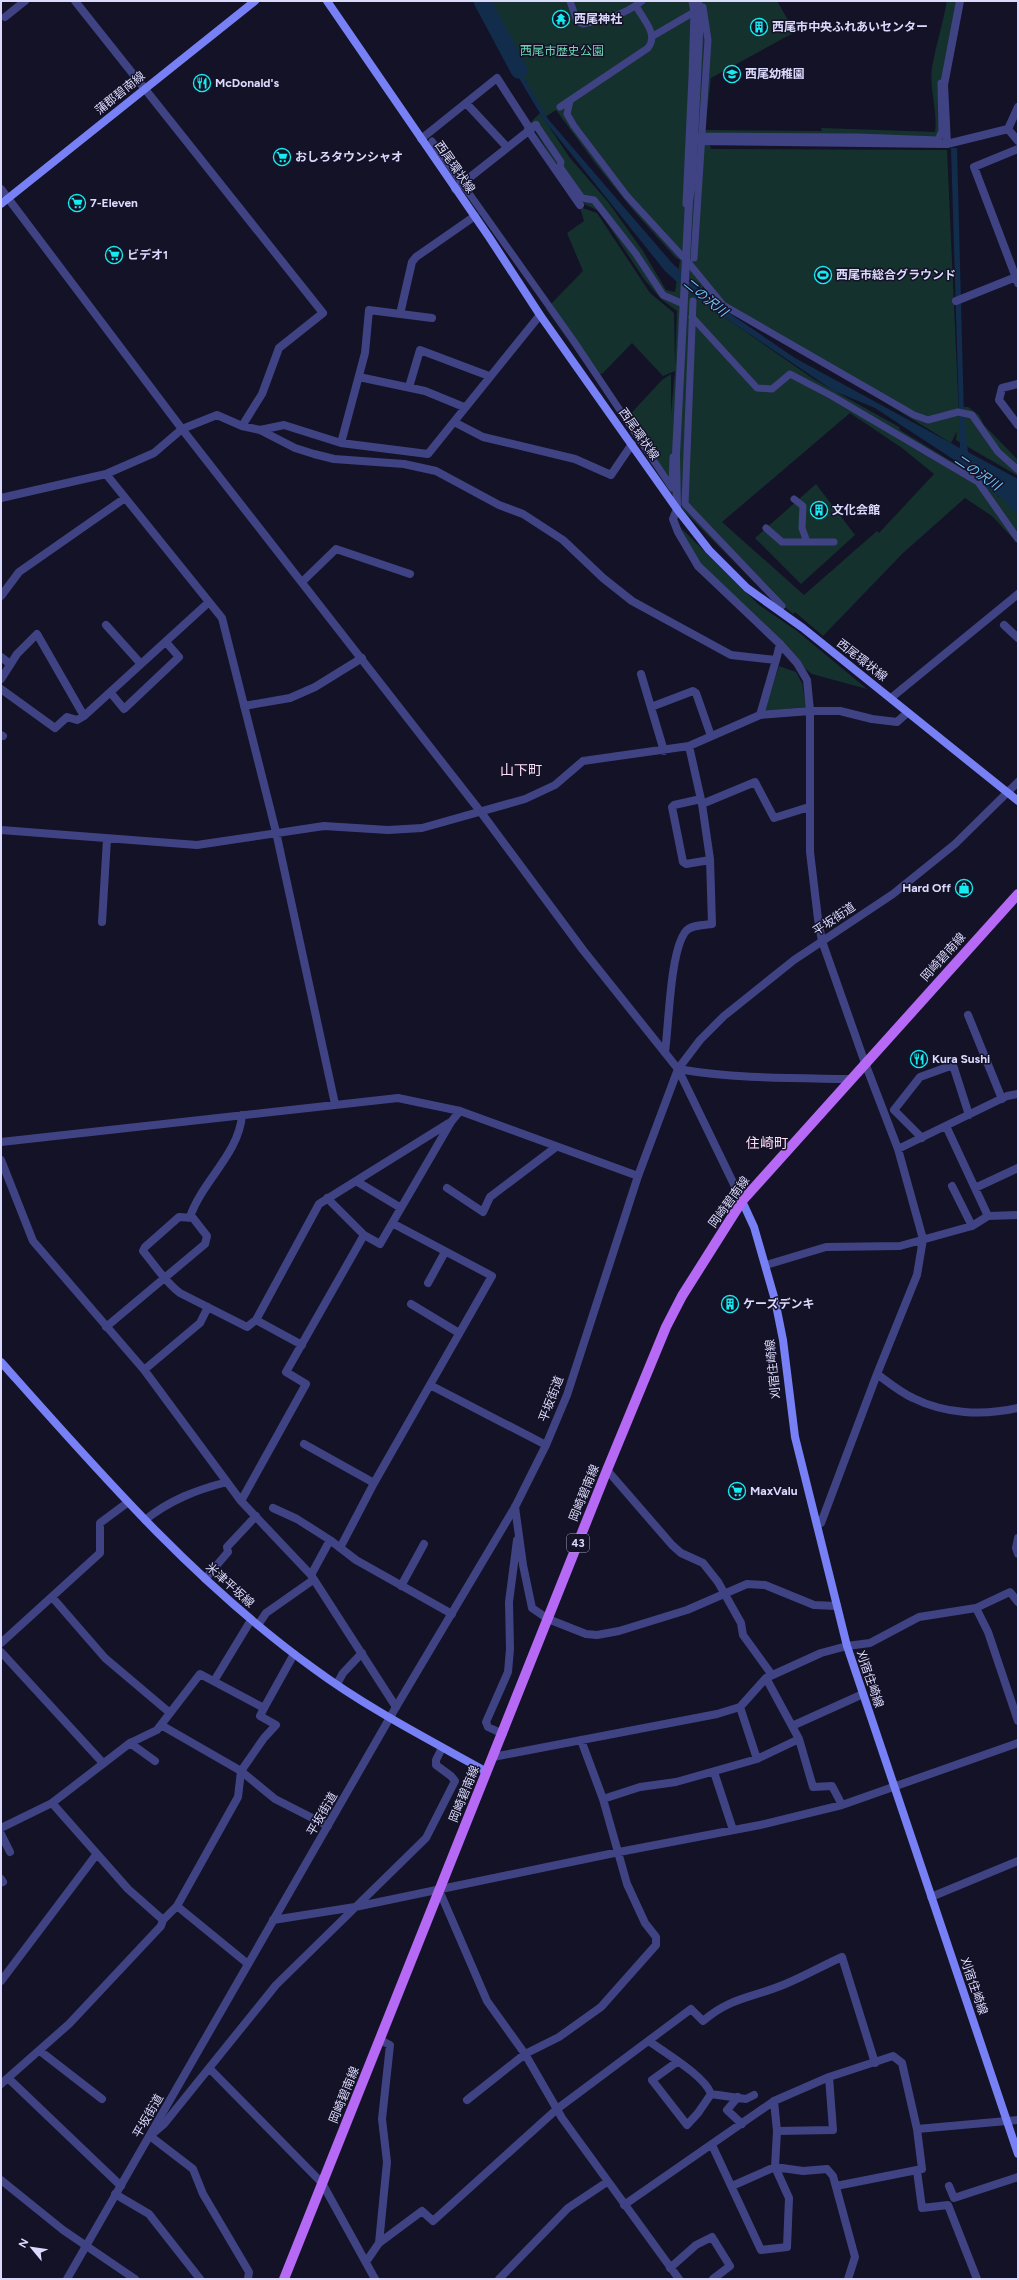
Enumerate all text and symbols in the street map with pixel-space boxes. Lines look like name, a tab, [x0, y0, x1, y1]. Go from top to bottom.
temple icon: 西尾神社	[551, 9, 571, 29]
place label: 西尾神社	[574, 12, 622, 26]
building icon: 西尾市中央ふれあいセンター	[749, 17, 769, 37]
place label: 西尾市中央ふれあいセンター	[772, 20, 928, 34]
park label: 西尾市歴史公園	[520, 44, 604, 58]
school or university icon: 西尾幼稚園	[722, 64, 742, 84]
place label: 西尾幼稚園	[745, 67, 805, 81]
street label: 蒲郡碧南線	[92, 69, 148, 117]
restaurant icon: McDonald's	[192, 73, 212, 93]
place label: McDonald's	[215, 76, 279, 90]
street label: 西尾環状線	[432, 138, 478, 196]
supermarket icon: おしろタウンシャオ	[272, 147, 292, 167]
place label: おしろタウンシャオ	[295, 150, 403, 164]
supermarket icon: 7-Eleven	[67, 193, 87, 213]
place label: 7-Eleven	[90, 196, 138, 210]
supermarket icon: ビデオ1	[104, 245, 124, 265]
place label: ビデオ1	[127, 248, 168, 262]
sports icon: 西尾市総合グラウンド	[813, 265, 833, 285]
place label: 西尾市総合グラウンド	[836, 268, 956, 282]
water label: 二の沢川	[681, 275, 732, 321]
street label: 西尾環状線	[616, 405, 662, 463]
water label: 二の沢川	[952, 452, 1005, 494]
building icon: 文化会館	[809, 500, 829, 520]
place label: 文化会館	[832, 503, 880, 517]
street label: 西尾環状線	[834, 636, 890, 684]
district label: 山下町	[500, 762, 542, 779]
shop icon: Hard Off	[954, 878, 974, 898]
place label: Hard Off	[902, 881, 951, 895]
street label: 平坂街道	[810, 900, 858, 938]
street label: 岡崎碧南線	[918, 930, 968, 984]
restaurant icon: Kura Sushi	[909, 1049, 929, 1069]
place label: Kura Sushi	[932, 1052, 990, 1066]
district label: 住崎町	[746, 1135, 788, 1152]
street label: 岡崎碧南線	[706, 1174, 752, 1230]
building icon: ケーズデンキ	[720, 1294, 740, 1314]
place label: ケーズデンキ	[743, 1297, 814, 1311]
street label: 刈宿住崎線	[763, 1338, 783, 1400]
street label: 平坂街道	[536, 1374, 566, 1424]
street label: 岡崎碧南線	[566, 1463, 602, 1523]
supermarket icon: MaxValu	[727, 1481, 747, 1501]
place label: MaxValu	[750, 1484, 798, 1498]
road number: 43	[567, 1534, 589, 1552]
street label: 米津平坂線	[203, 1560, 257, 1610]
street label: 刈宿住崎線	[854, 1648, 886, 1710]
street label: 岡崎碧南線	[446, 1764, 482, 1824]
street label: 平坂街道	[304, 1790, 340, 1838]
street label: 刈宿住崎線	[958, 1955, 990, 2017]
street label: 岡崎碧南線	[326, 2065, 362, 2125]
street label: 平坂街道	[130, 2092, 166, 2140]
north arrow	[12, 2228, 52, 2268]
text: N	[16, 2237, 31, 2250]

